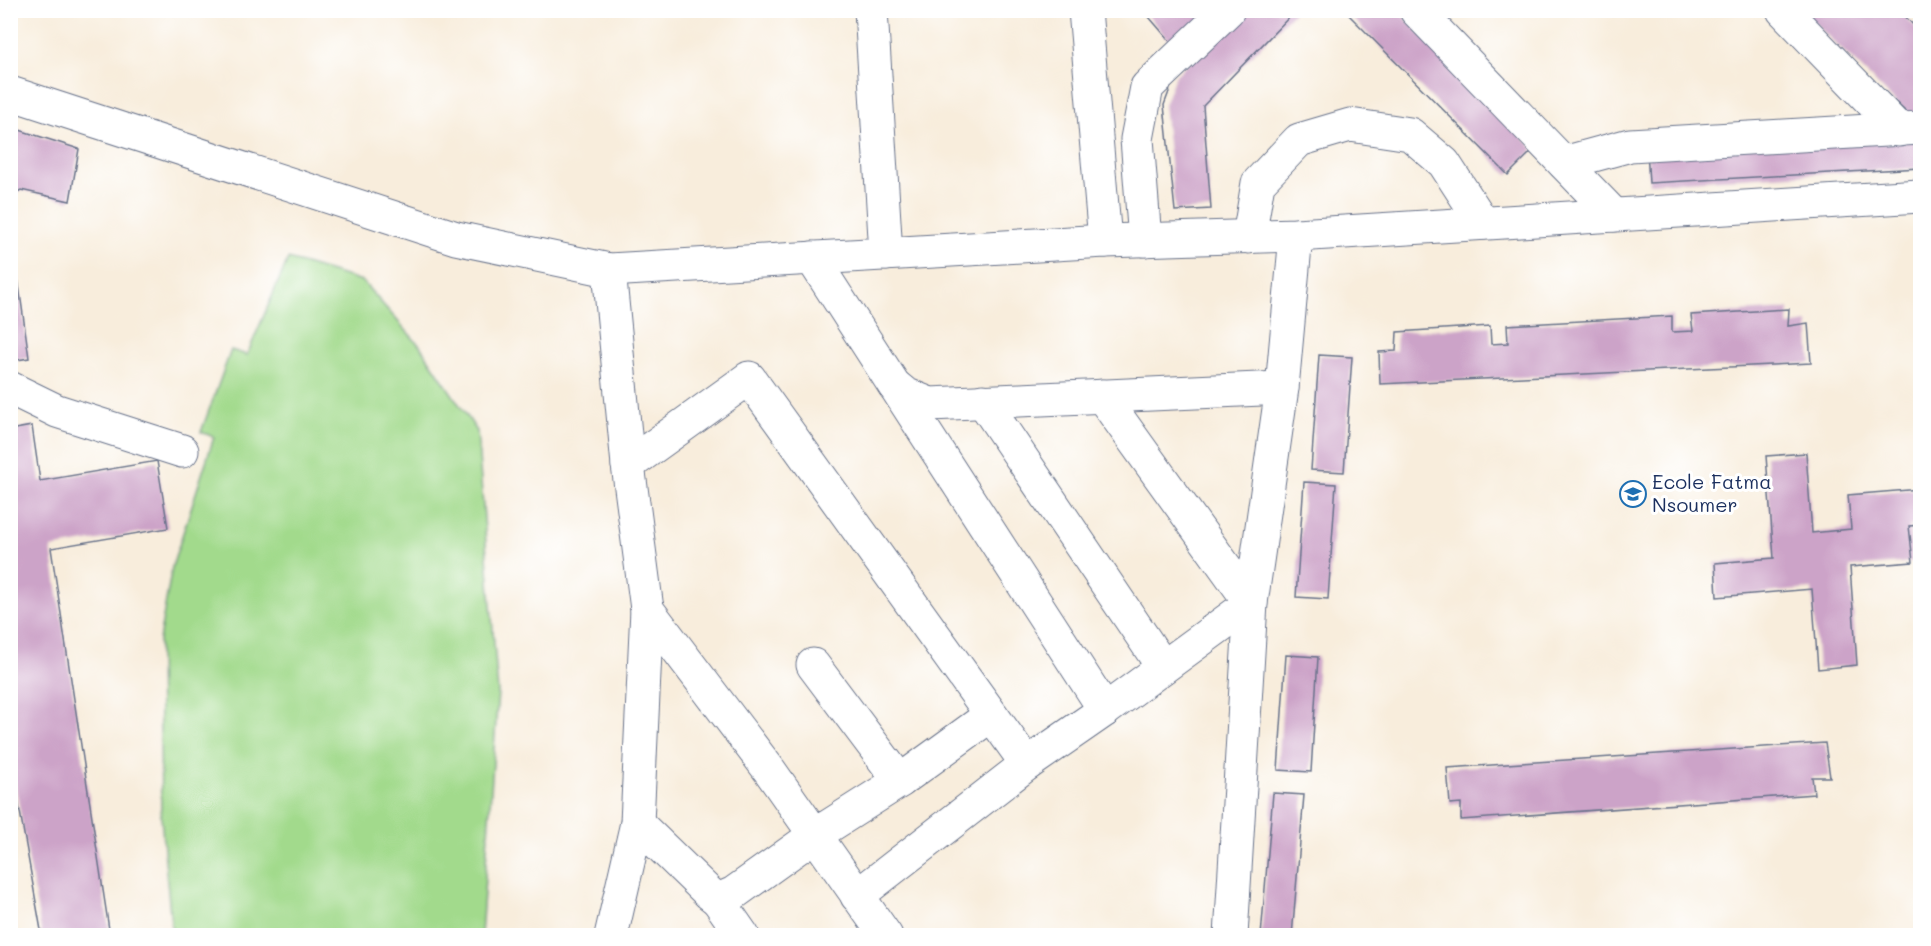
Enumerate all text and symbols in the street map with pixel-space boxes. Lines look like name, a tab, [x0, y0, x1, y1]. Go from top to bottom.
place label: Ecole Fatma Nsoumer	[1652, 468, 1772, 517]
school or university icon: Ecole Fatma Nsoumer	[1618, 479, 1648, 509]

